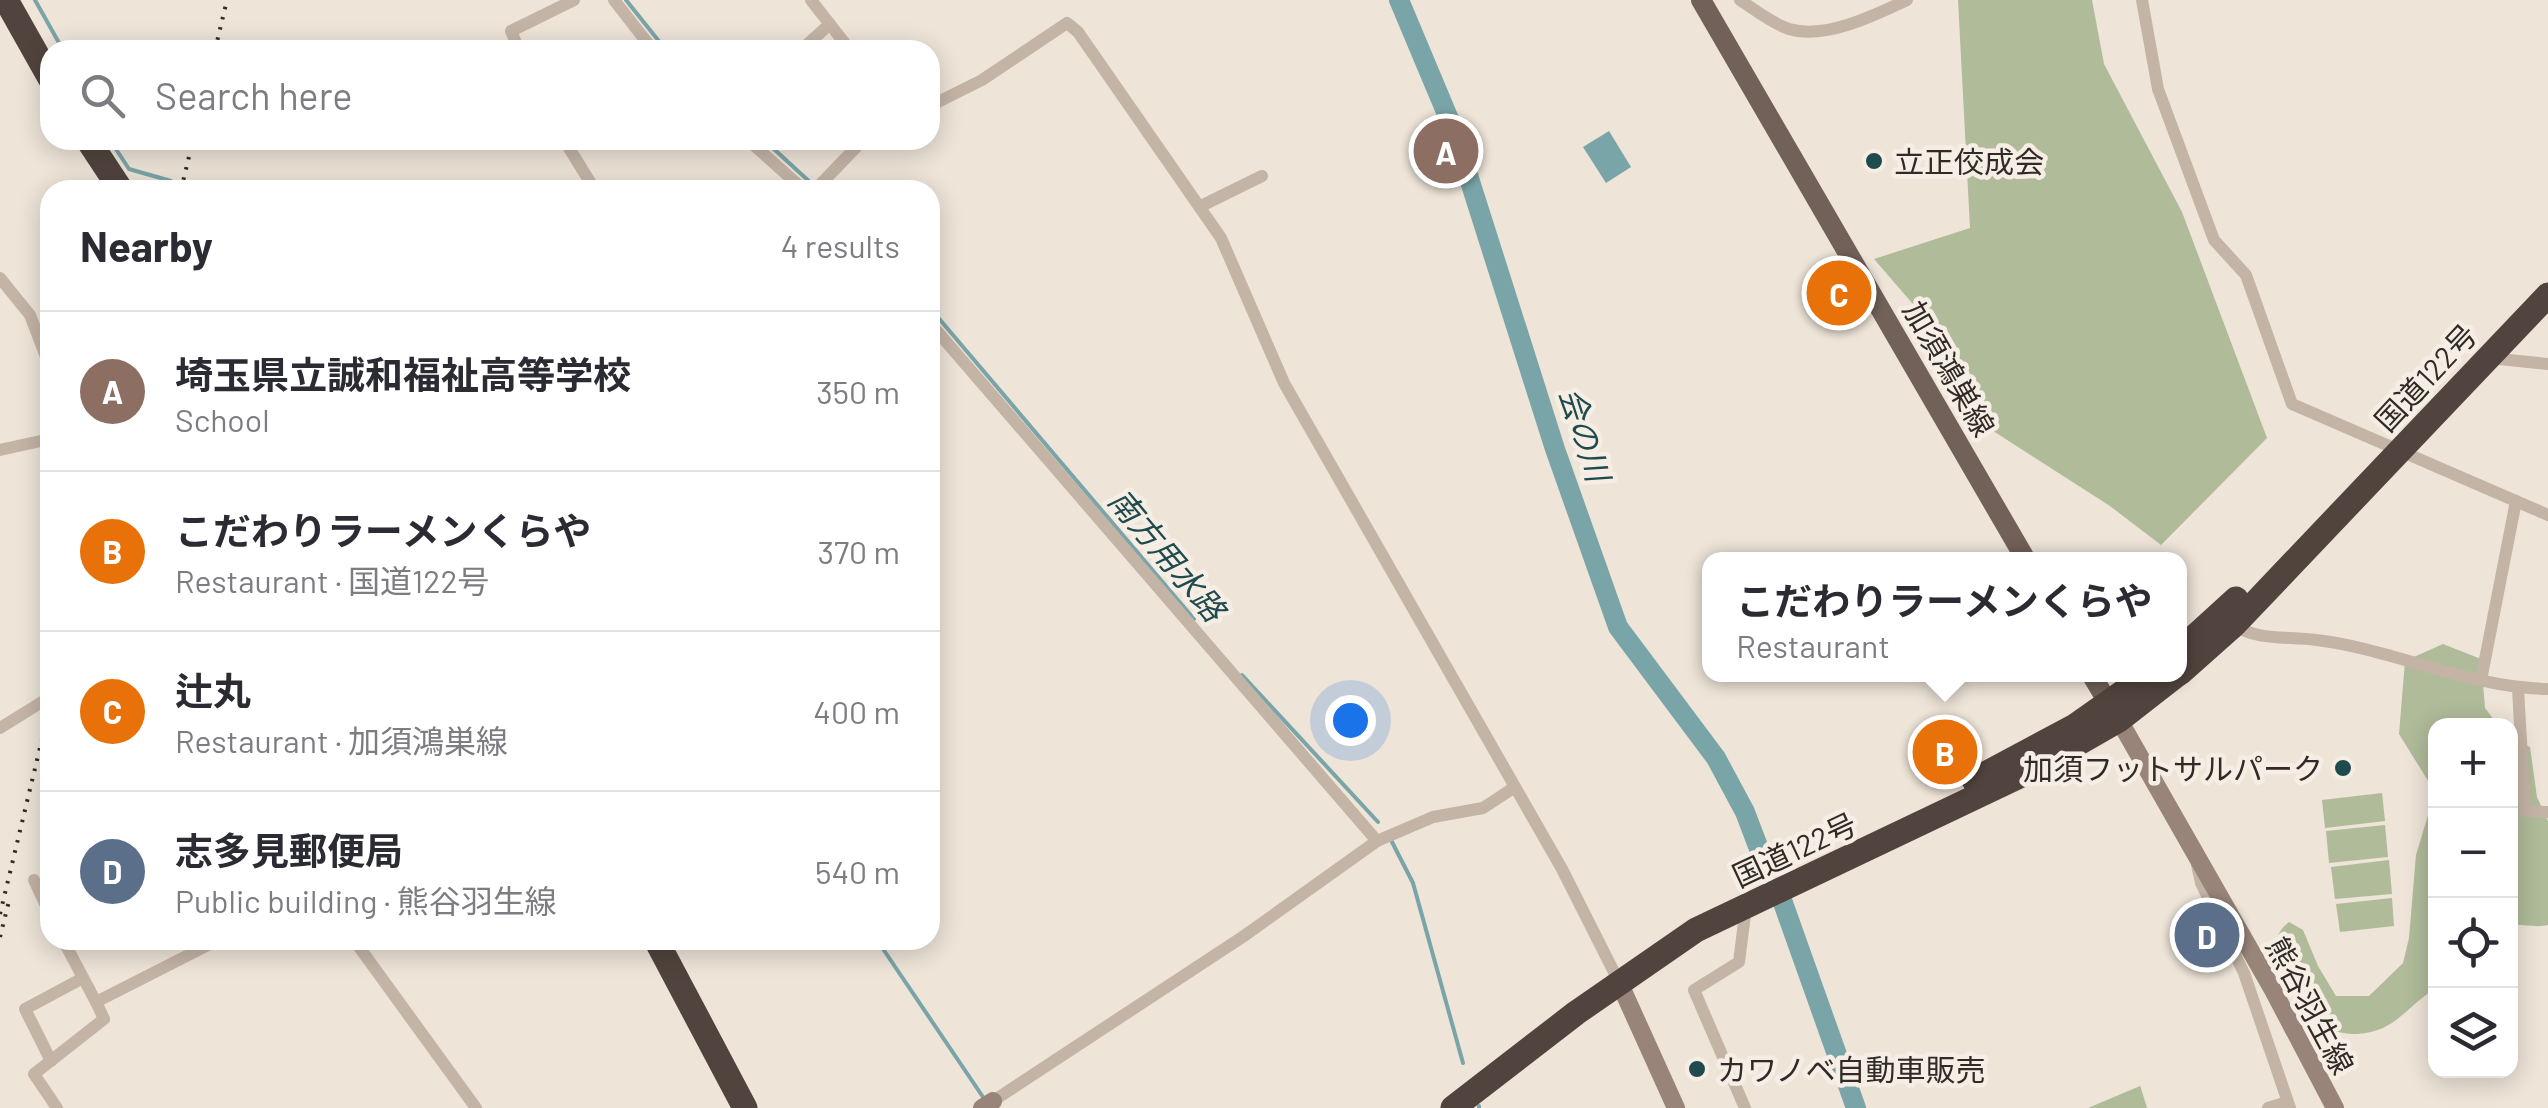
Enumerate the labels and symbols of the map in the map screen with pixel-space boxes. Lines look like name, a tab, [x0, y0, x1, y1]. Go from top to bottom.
pin: A	[1414, 114, 1478, 188]
place label: 立正佼成会	[1894, 143, 2044, 179]
marker: 立正佼成会	[1863, 150, 1885, 172]
pin: C	[1806, 256, 1872, 330]
street label: 加須鴻巣線	[1897, 294, 2003, 442]
street label: 国道122号	[2367, 316, 2483, 438]
water label: 会の川	[1553, 382, 1620, 488]
water label: 南方用水路	[1102, 480, 1236, 630]
your location	[1325, 695, 1376, 746]
pin: B	[1912, 714, 1978, 790]
place label: 加須フットサルパーク	[2023, 750, 2323, 786]
marker: 加須フットサルパーク	[2332, 757, 2354, 779]
street label: 国道122号	[1726, 805, 1862, 893]
pin: D	[2174, 898, 2240, 972]
street label: 熊谷羽生線	[2260, 930, 2362, 1080]
place label: カワノベ自動車販売	[1717, 1051, 1986, 1087]
marker: カワノベ自動車販売	[1686, 1058, 1708, 1080]

